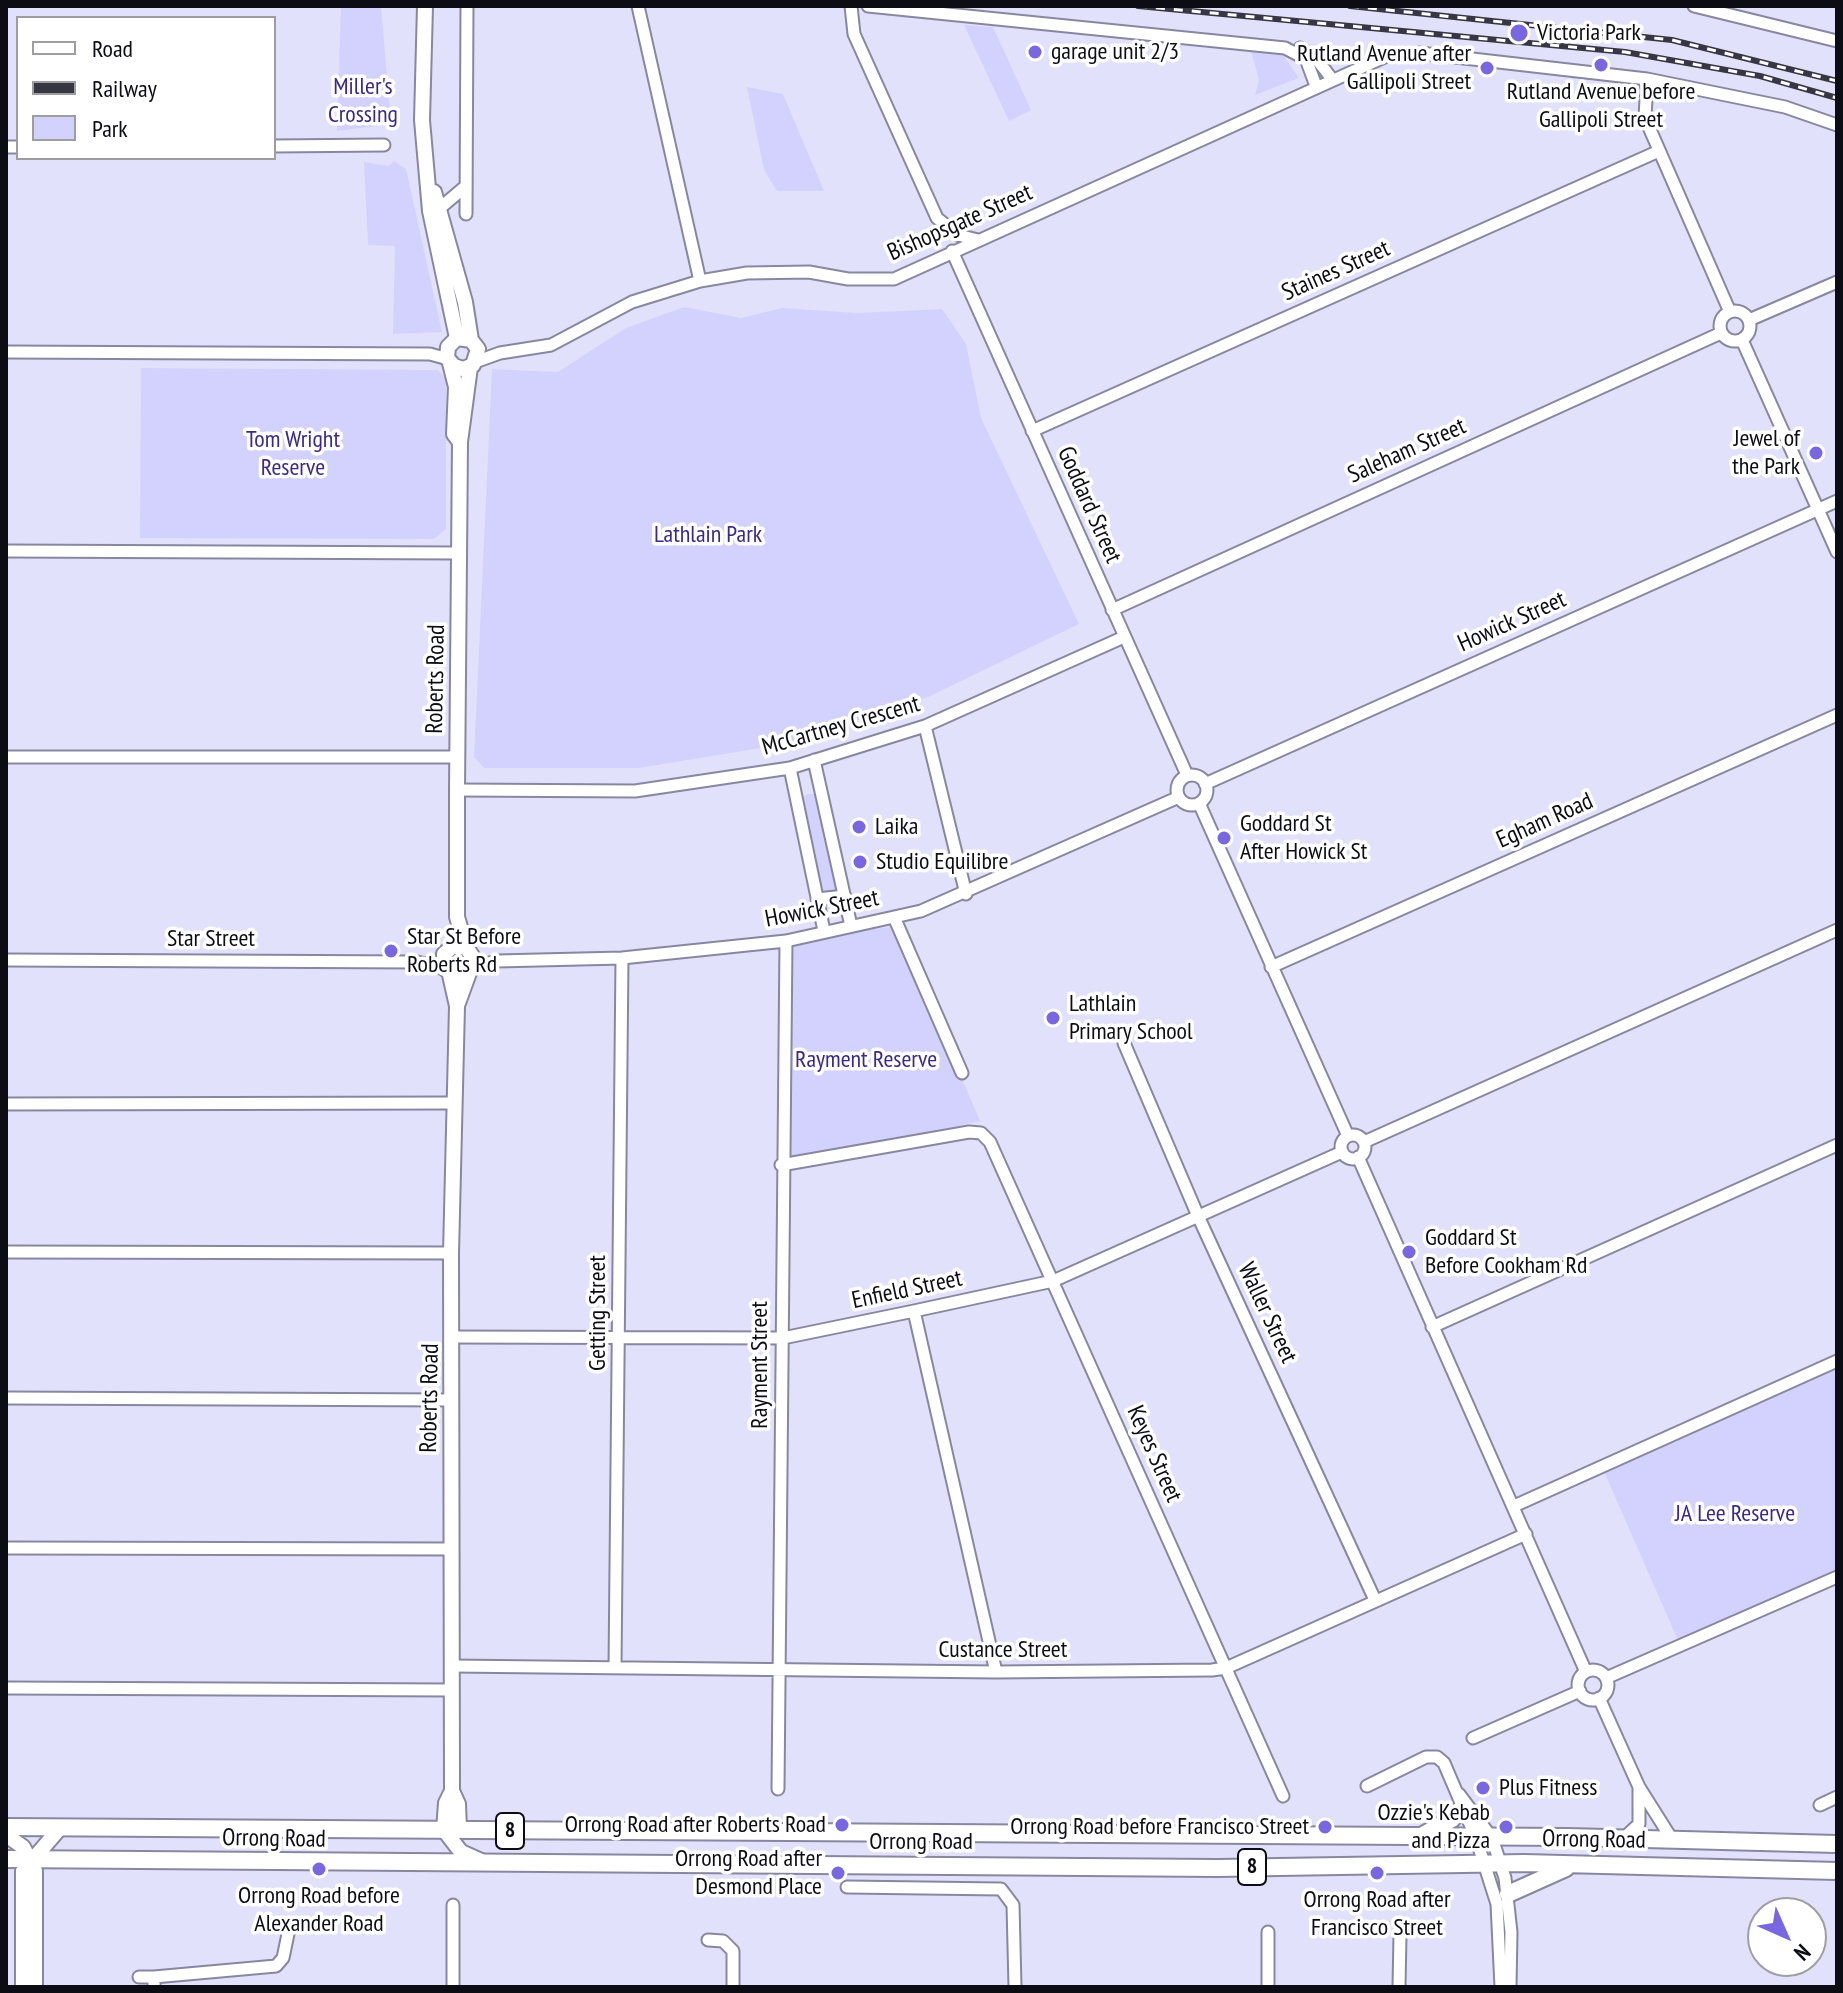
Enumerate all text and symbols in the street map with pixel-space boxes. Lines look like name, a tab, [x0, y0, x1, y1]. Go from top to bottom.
legend	[16, 16, 276, 160]
place label: Victoria Park	[1537, 19, 1641, 47]
marker: Victoria Park	[1508, 22, 1530, 44]
text: Road	[92, 33, 133, 64]
place label: garage unit 2/3	[1051, 38, 1179, 66]
place label: Rutland Avenue after Gallipoli Street	[1297, 40, 1471, 96]
marker: garage unit 2/3	[1026, 43, 1044, 61]
marker: Rutland Avenue before Gallipoli Street	[1592, 56, 1610, 74]
marker: Rutland Avenue after Gallipoli Street	[1478, 59, 1496, 77]
text: Railway	[92, 73, 157, 104]
park label: Miller's Crossing	[328, 73, 398, 129]
place label: Rutland Avenue before Gallipoli Street	[1507, 78, 1695, 134]
text: Park	[92, 113, 128, 144]
street label: Bishopsgate Street	[883, 178, 1037, 268]
street label: Staines Street	[1278, 234, 1394, 308]
street label: Saleham Street	[1344, 412, 1470, 490]
place label: Jewel of the Park	[1732, 425, 1800, 481]
park label: Tom Wright Reserve	[246, 426, 340, 482]
street label: Goddard Street	[1051, 442, 1127, 568]
marker: Jewel of the Park	[1807, 444, 1825, 462]
park label: Lathlain Park	[654, 521, 762, 549]
street label: Howick Street	[1454, 585, 1570, 659]
street label: Roberts Road	[421, 624, 451, 734]
street label: McCartney Crescent	[759, 690, 923, 762]
street label: Egham Road	[1492, 787, 1598, 855]
place label: Goddard St After Howick St	[1240, 810, 1367, 866]
place label: Laika	[875, 813, 918, 841]
marker: Laika	[850, 818, 868, 836]
marker: Goddard St After Howick St	[1215, 829, 1233, 847]
place label: Studio Equilibre	[876, 848, 1008, 876]
marker: Studio Equilibre	[851, 853, 869, 871]
street label: Howick Street	[763, 884, 881, 934]
place label: Star St Before Roberts Rd	[407, 923, 521, 979]
street label: Star Street	[167, 925, 255, 953]
marker: Star St Before Roberts Rd	[382, 942, 400, 960]
place label: Lathlain Primary School	[1069, 990, 1193, 1046]
marker: Lathlain Primary School	[1044, 1009, 1062, 1027]
park label: Rayment Reserve	[795, 1046, 937, 1074]
place label: Goddard St Before Cookham Rd	[1425, 1224, 1587, 1280]
marker: Goddard St Before Cookham Rd	[1400, 1243, 1418, 1261]
street label: Getting Street	[584, 1255, 612, 1371]
street label: Waller Street	[1231, 1258, 1303, 1368]
street label: Enfield Street	[849, 1264, 965, 1316]
street label: Rayment Street	[746, 1301, 774, 1429]
street label: Roberts Road	[415, 1343, 445, 1453]
street label: Keyes Street	[1120, 1401, 1188, 1507]
park label: JA Lee Reserve	[1675, 1500, 1795, 1528]
street label: Custance Street	[939, 1636, 1067, 1664]
place label: Plus Fitness	[1499, 1774, 1597, 1802]
marker: Plus Fitness	[1474, 1779, 1492, 1797]
place label: Ozzie's Kebab and Pizza	[1378, 1799, 1490, 1855]
place label: Orrong Road after Roberts Road	[565, 1811, 826, 1839]
road number: 8	[496, 1813, 524, 1849]
place label: Orrong Road before Francisco Street	[1010, 1813, 1309, 1841]
marker: Orrong Road after Roberts Road	[833, 1816, 851, 1834]
marker: Orrong Road before Francisco Street	[1316, 1818, 1334, 1836]
marker: Ozzie's Kebab and Pizza	[1497, 1818, 1515, 1836]
street label: Orrong Road	[222, 1824, 326, 1854]
street label: Orrong Road	[1542, 1825, 1646, 1855]
street label: Orrong Road	[869, 1828, 973, 1856]
place label: Orrong Road after Desmond Place	[675, 1845, 822, 1901]
road number: 8	[1238, 1849, 1266, 1885]
marker: Orrong Road before Alexander Road	[310, 1860, 328, 1878]
marker: Orrong Road after Desmond Place	[829, 1864, 847, 1882]
marker: Orrong Road after Francisco Street	[1368, 1864, 1386, 1882]
place label: Orrong Road before Alexander Road	[238, 1882, 400, 1938]
place label: Orrong Road after Francisco Street	[1303, 1886, 1451, 1942]
north arrow	[1747, 1897, 1827, 1977]
text: N	[1788, 1938, 1817, 1967]

